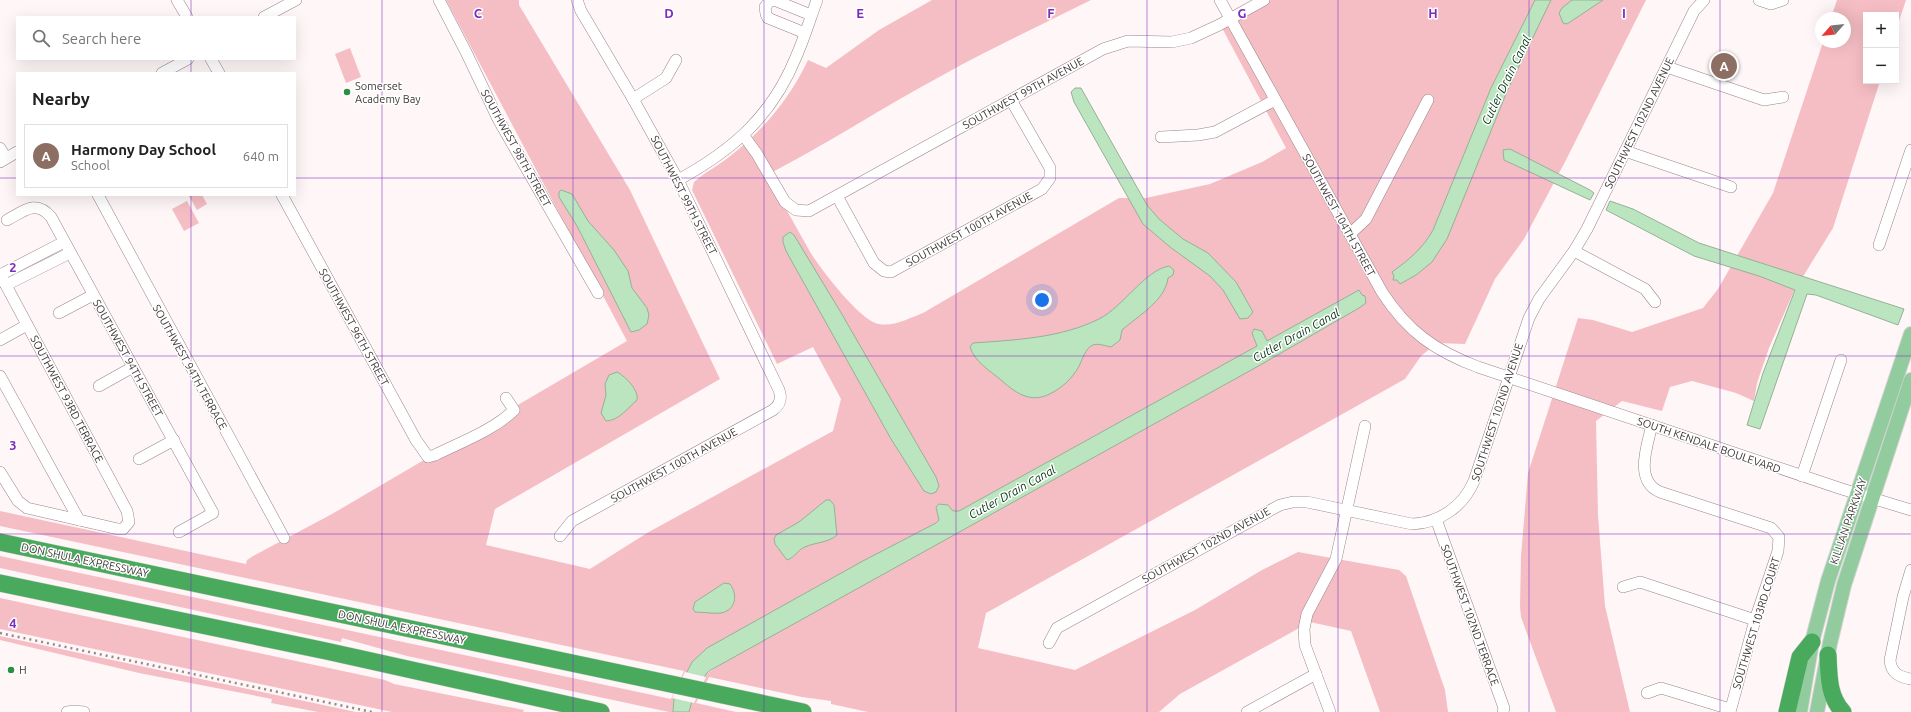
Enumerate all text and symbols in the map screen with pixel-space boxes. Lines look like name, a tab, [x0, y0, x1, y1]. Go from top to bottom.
text: C	[474, 6, 483, 20]
text: D	[664, 6, 674, 20]
text: E	[856, 6, 864, 20]
text: F	[1047, 6, 1055, 20]
text: G	[1238, 6, 1247, 20]
text: H	[1428, 6, 1438, 20]
text: I	[1622, 6, 1626, 20]
north arrow	[1815, 12, 1851, 48]
map controls	[1863, 12, 1899, 84]
button: +	[1863, 12, 1899, 48]
search box	[16, 16, 296, 60]
icon: search	[30, 27, 52, 49]
text: Search here	[62, 30, 141, 47]
water label: Cutler Drain Canal	[1479, 33, 1533, 127]
button: −	[1863, 48, 1899, 84]
pin: A	[1711, 51, 1737, 81]
street label: SOUTHWEST 99TH AVENUE	[960, 55, 1086, 131]
street label: SOUTHWEST 102ND AVENUE	[1602, 56, 1676, 190]
place label: Somerset Academy Bay	[355, 80, 421, 105]
marker: Somerset Academy Bay	[342, 87, 352, 97]
street label: SOUTHWEST 98TH STREET	[479, 87, 553, 209]
text: Nearby	[32, 89, 90, 108]
street label: SOUTHWEST 99TH STREET	[649, 133, 719, 257]
text: Harmony Day School	[71, 141, 216, 158]
text: A	[41, 149, 51, 163]
text: 640 m	[243, 149, 279, 163]
street label: SOUTHWEST 104TH STREET	[1300, 152, 1378, 278]
text: School	[71, 158, 110, 172]
street label: SOUTHWEST 100TH AVENUE	[904, 189, 1034, 269]
text: 2	[9, 260, 17, 274]
street label: SOUTHWEST 96TH STREET	[317, 266, 391, 388]
your location	[1032, 290, 1052, 310]
street label: SOUTHWEST 94TH STREET	[91, 297, 165, 419]
street label: SOUTHWEST 94TH TERRACE	[151, 302, 229, 432]
water label: Cutler Drain Canal	[1250, 305, 1342, 364]
street label: SOUTHWEST 93RD TERRACE	[28, 333, 106, 465]
street label: SOUTHWEST 102ND AVENUE	[1469, 342, 1525, 482]
street label: SOUTH KENDALE BOULEVARD	[1636, 415, 1783, 475]
street label: SOUTHWEST 100TH AVENUE	[609, 425, 739, 505]
text: 3	[9, 438, 17, 452]
water label: Cutler Drain Canal	[966, 462, 1058, 521]
street label: KILLIAN PARKWAY	[1828, 476, 1869, 566]
street label: SOUTHWEST 102ND AVENUE	[1140, 505, 1272, 585]
street label: DON SHULA EXPRESSWAY	[20, 541, 150, 580]
street label: SOUTHWEST 102ND TERRACE	[1439, 543, 1501, 687]
street label: SOUTHWEST 103RD COURT	[1730, 555, 1782, 691]
street label: DON SHULA EXPRESSWAY	[337, 608, 467, 647]
text: 4	[9, 616, 17, 630]
place label: H	[19, 664, 27, 676]
marker: H	[6, 665, 16, 675]

